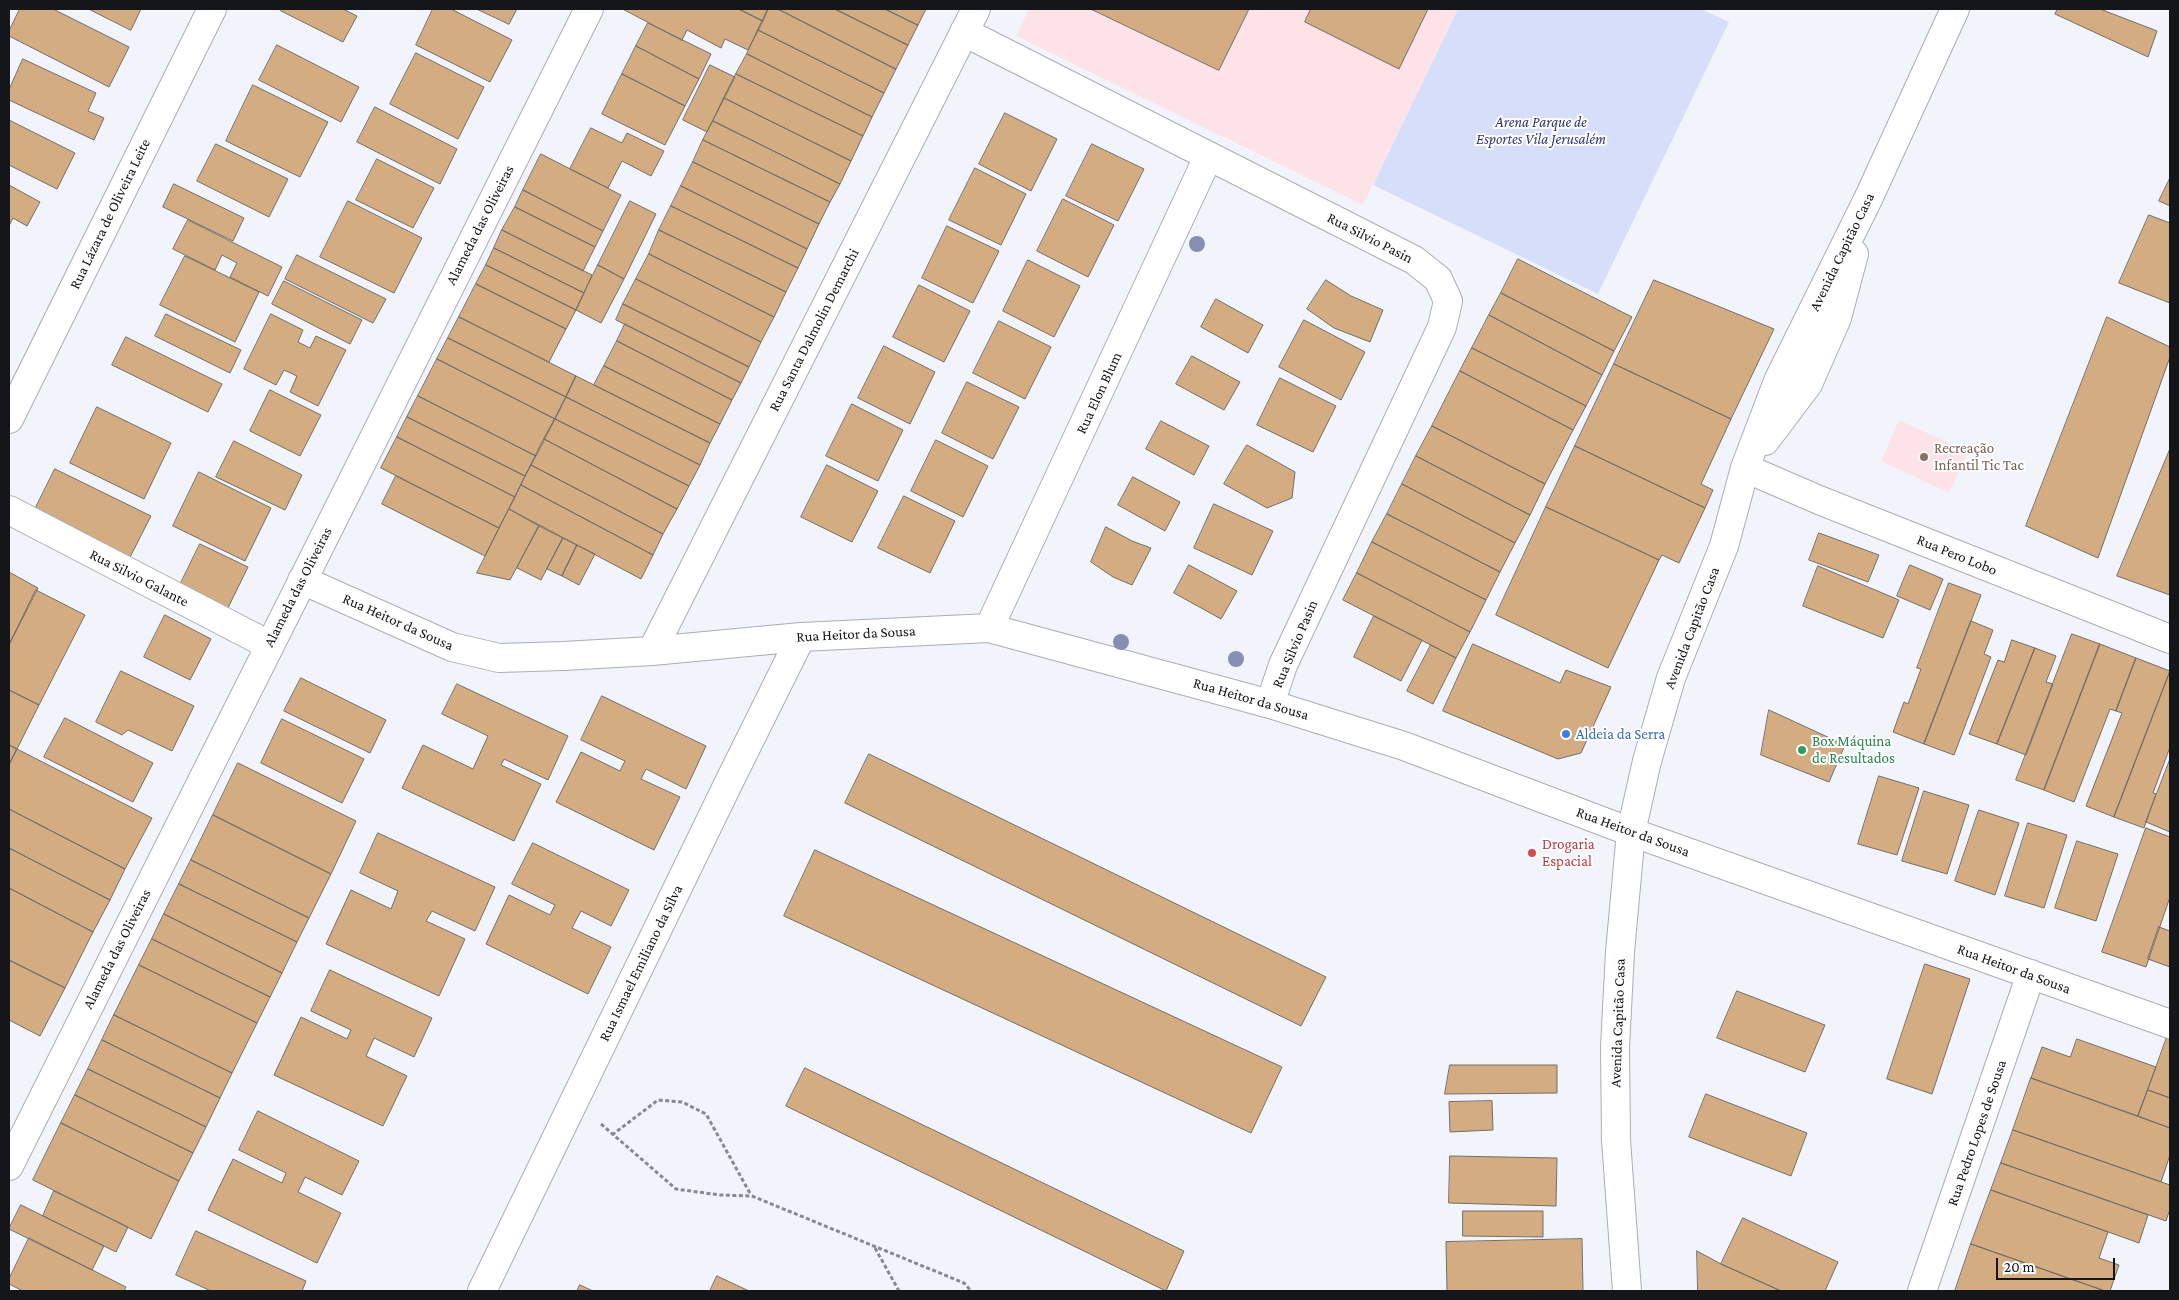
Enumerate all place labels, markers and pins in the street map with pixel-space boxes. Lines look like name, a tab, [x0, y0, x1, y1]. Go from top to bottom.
place label: Recreação Infantil Tic Tac	[1934, 439, 2024, 474]
marker: Recreação Infantil Tic Tac	[1918, 451, 1930, 463]
place label: Aldeia da Serra	[1576, 725, 1665, 743]
marker: Aldeia da Serra	[1560, 728, 1572, 740]
place label: Box Máquina de Resultados	[1812, 732, 1895, 767]
marker: Box Máquina de Resultados	[1796, 744, 1808, 756]
place label: Drogaria Espacial	[1542, 835, 1595, 870]
marker: Drogaria Espacial	[1526, 847, 1538, 859]

